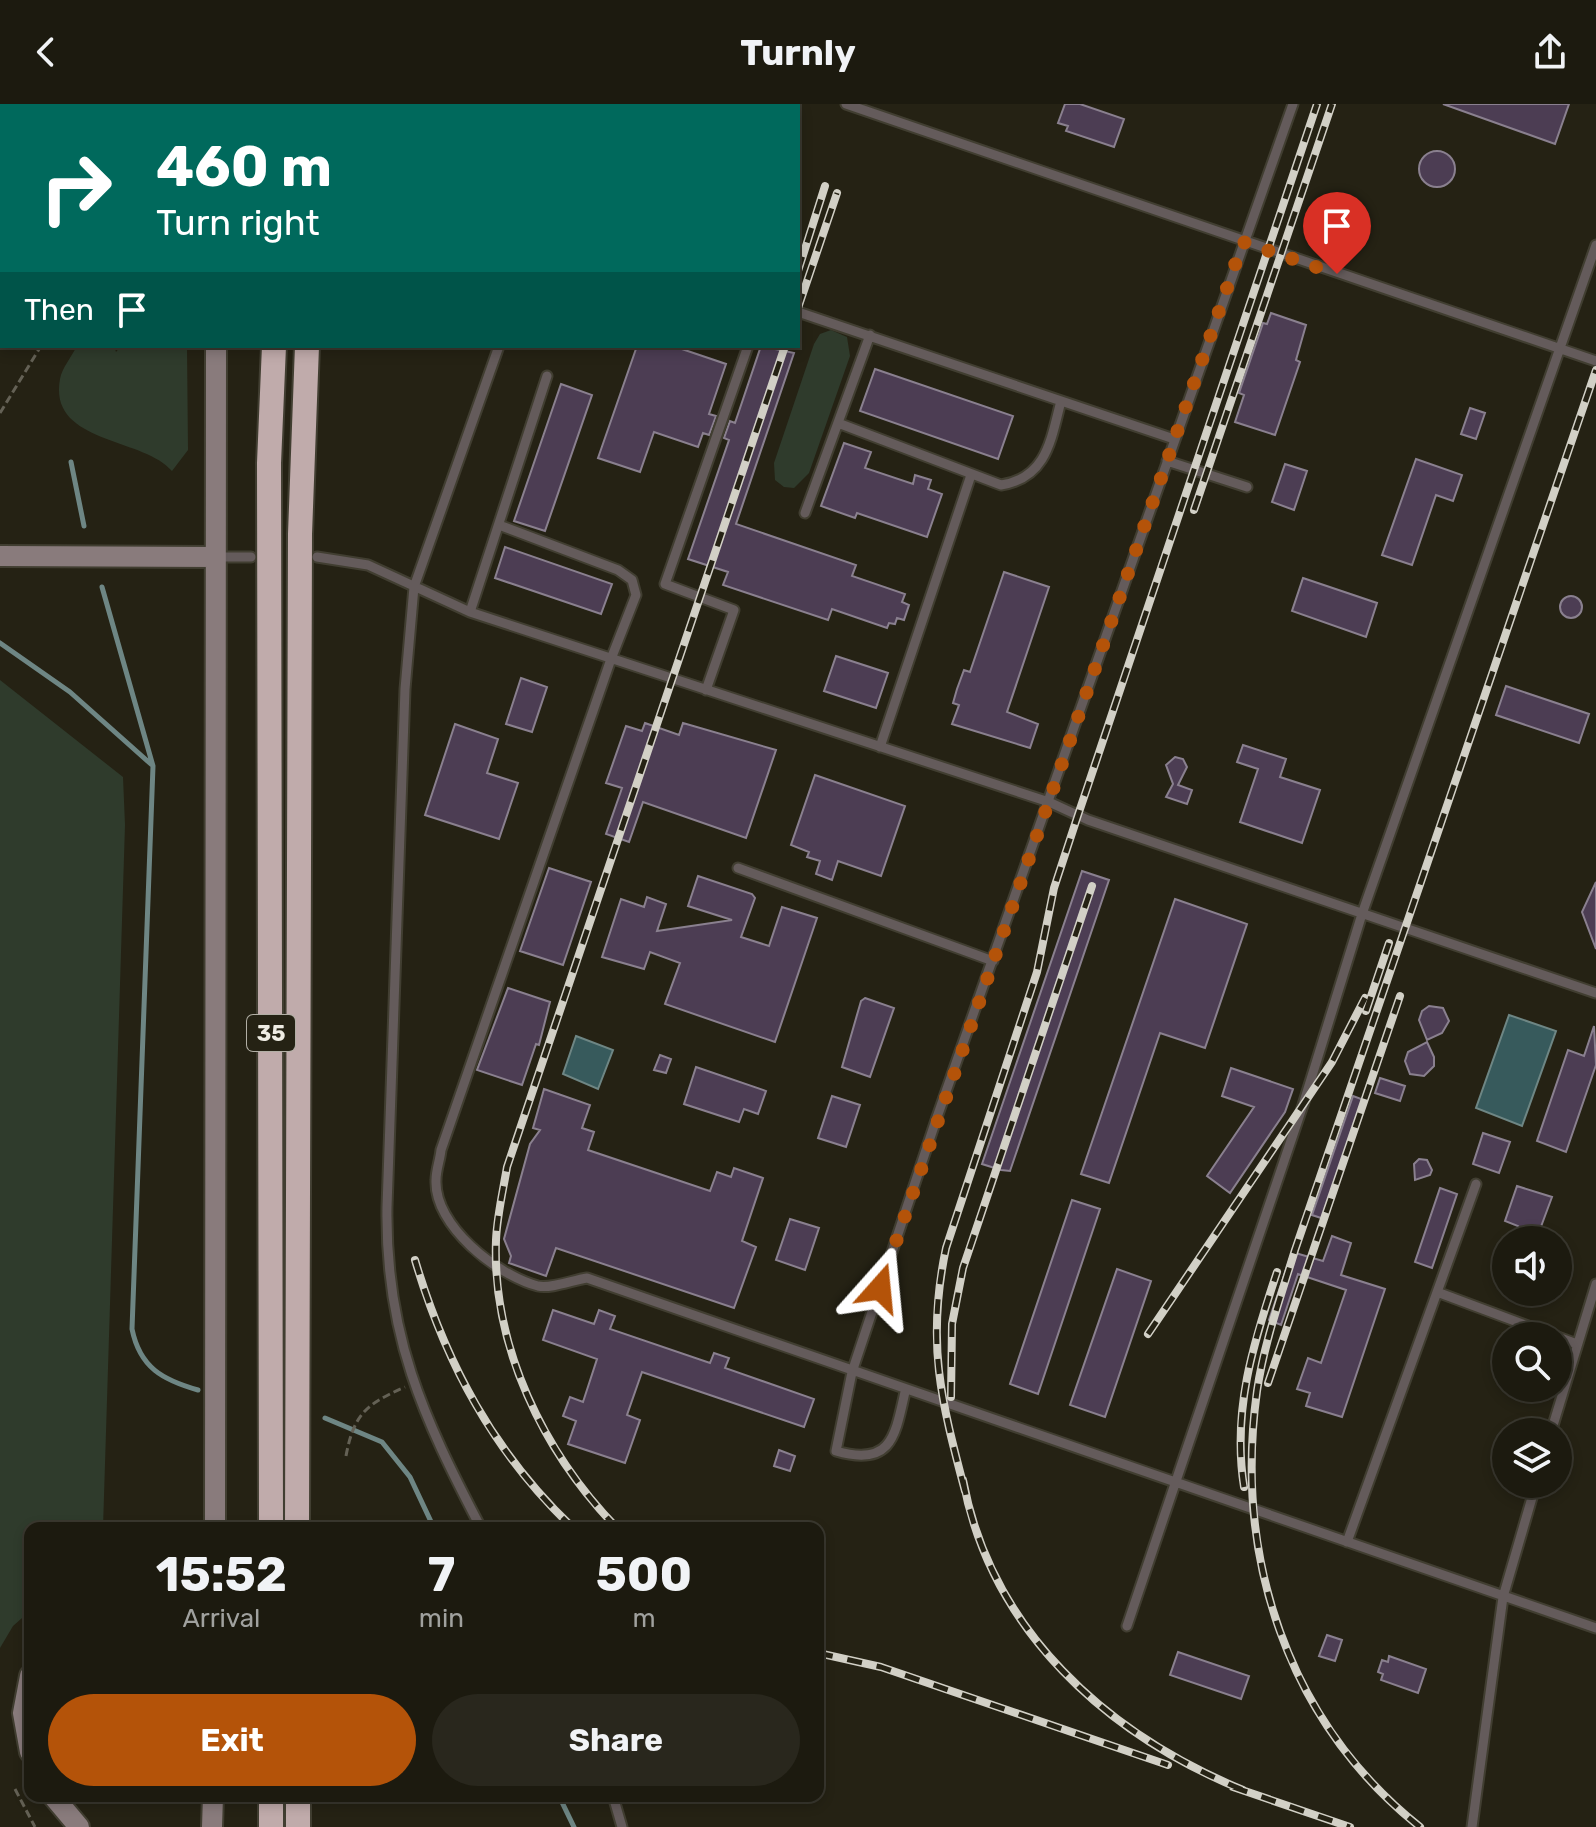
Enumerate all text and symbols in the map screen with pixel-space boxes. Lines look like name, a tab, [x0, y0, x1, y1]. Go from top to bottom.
icon: back	[24, 30, 68, 74]
icon: share	[1528, 30, 1572, 74]
text: Turnly	[740, 31, 856, 74]
text: 460 m	[156, 134, 332, 200]
icon: right	[24, 136, 128, 240]
pin	[1303, 192, 1371, 274]
text: Turn right	[156, 201, 320, 244]
icon: arrive	[1315, 204, 1359, 248]
icon: arrive	[110, 288, 154, 332]
text: Then	[24, 292, 94, 328]
road number: 35	[247, 1015, 295, 1051]
map controls	[1492, 1226, 1572, 1498]
button: sound	[1492, 1226, 1572, 1306]
position arrow	[838, 1246, 922, 1330]
button: search	[1492, 1322, 1572, 1402]
button: layers	[1492, 1418, 1572, 1498]
text: 15:52	[156, 1546, 287, 1603]
text: 7	[428, 1546, 455, 1603]
text: 500	[596, 1546, 692, 1603]
text: Arrival	[182, 1603, 260, 1634]
text: min	[419, 1603, 464, 1634]
text: m	[632, 1603, 656, 1634]
button: Exit	[48, 1694, 416, 1786]
button: Share	[432, 1694, 800, 1786]

